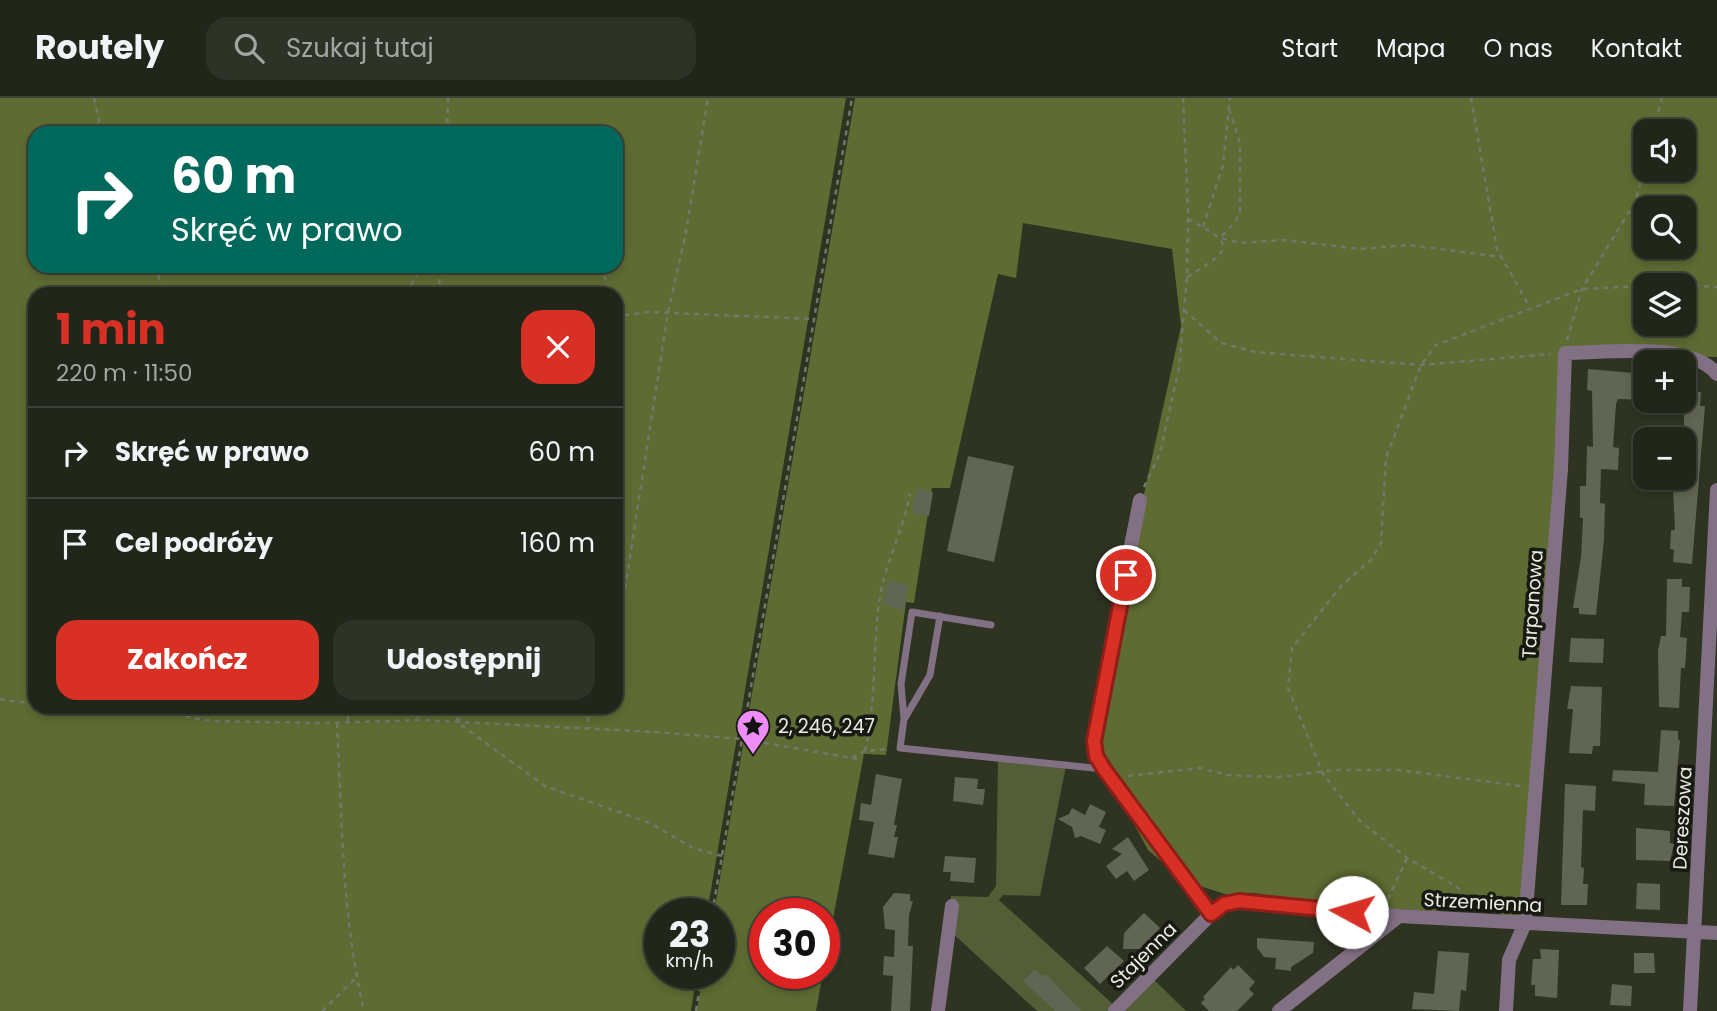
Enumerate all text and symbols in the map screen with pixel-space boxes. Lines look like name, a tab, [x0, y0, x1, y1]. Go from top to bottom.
search box	[206, 17, 696, 80]
text: Routely	[35, 24, 164, 71]
icon: search	[230, 29, 268, 67]
text: Szukaj tutaj	[286, 30, 434, 66]
text: Start	[1281, 32, 1338, 65]
text: Mapa	[1376, 32, 1445, 65]
text: O nas	[1483, 32, 1553, 65]
text: Kontakt	[1591, 32, 1682, 65]
map controls	[1633, 119, 1696, 490]
button: sound	[1633, 119, 1696, 182]
text: 60 m	[171, 142, 296, 210]
icon: right	[56, 154, 147, 245]
button: search	[1633, 196, 1696, 259]
text: Skręć w prawo	[171, 207, 403, 252]
button: layers	[1633, 273, 1696, 336]
text: 1 min	[56, 300, 166, 359]
button: close	[521, 310, 595, 384]
button: +	[1633, 350, 1696, 413]
text: 220 m · 11:50	[56, 357, 192, 389]
button: −	[1633, 427, 1696, 490]
icon: right	[56, 434, 94, 472]
text: Skręć w prawo	[115, 434, 309, 470]
text: 60 m	[528, 434, 595, 470]
icon: arrive	[56, 525, 94, 563]
text: Cel podróży	[115, 525, 273, 561]
text: 160 m	[520, 525, 595, 561]
pin	[1096, 545, 1156, 605]
street label: Tarpanowa	[1515, 549, 1550, 659]
icon: arrive	[1107, 556, 1145, 594]
button: Zakończ	[56, 620, 319, 700]
button: Udostępnij	[333, 620, 595, 700]
place icon: 2, 246, 247	[734, 707, 772, 756]
place label: 2, 246, 247	[778, 713, 875, 740]
street label: Dereszowa	[1666, 766, 1699, 870]
position arrow	[1315, 875, 1389, 949]
street label: Strzemienna	[1423, 886, 1543, 919]
speed limit sign: 30	[749, 898, 840, 989]
text: 23	[669, 910, 710, 959]
street label: Stajenna	[1104, 916, 1183, 995]
text: km/h	[666, 948, 713, 973]

